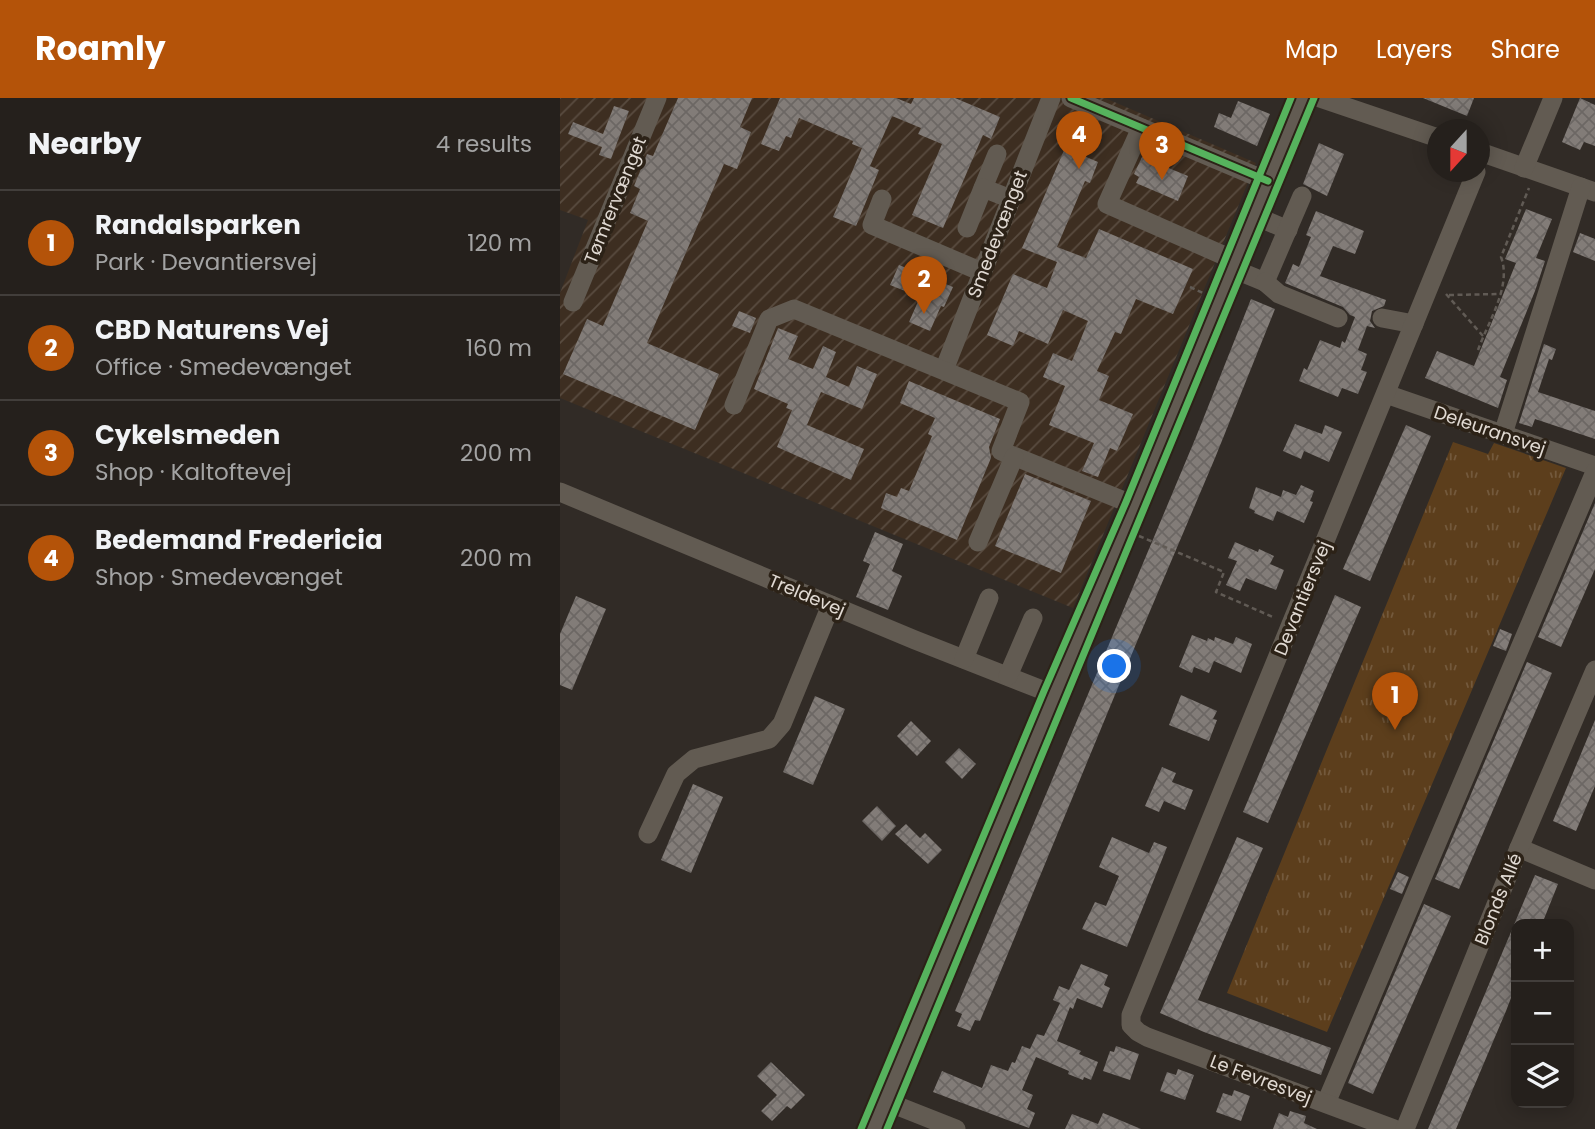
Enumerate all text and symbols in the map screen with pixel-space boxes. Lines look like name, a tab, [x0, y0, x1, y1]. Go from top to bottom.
text: Roamly	[35, 25, 165, 72]
text: Map	[1285, 33, 1338, 66]
text: Layers	[1376, 33, 1452, 66]
text: Share	[1490, 33, 1560, 66]
pin: 4	[1056, 111, 1102, 169]
north arrow	[1427, 119, 1490, 182]
text: Nearby	[28, 122, 142, 165]
pin: 3	[1139, 122, 1185, 180]
text: 4 results	[436, 128, 532, 160]
street label: Tømrervænget	[578, 132, 652, 268]
street label: Smedevænget	[961, 167, 1033, 301]
text: Randalsparken	[95, 207, 301, 243]
text: 1	[47, 227, 55, 259]
text: 120 m	[467, 227, 532, 259]
text: Park · Devantiersvej	[95, 246, 317, 278]
pin: 2	[901, 256, 947, 314]
text: CBD Naturens Vej	[95, 312, 329, 348]
text: 2	[44, 332, 58, 364]
text: 160 m	[466, 332, 532, 364]
text: Office · Smedevænget	[95, 351, 352, 383]
street label: Deleuransvej	[1431, 399, 1549, 461]
text: Cykelsmeden	[95, 417, 280, 453]
text: 3	[44, 437, 58, 469]
text: 200 m	[460, 437, 532, 469]
text: Shop · Kaltoftevej	[95, 456, 292, 488]
text: Bedemand Fredericia	[95, 522, 383, 558]
street label: Devantiersvej	[1268, 537, 1336, 659]
text: 4	[43, 542, 59, 574]
text: 200 m	[460, 542, 532, 574]
text: Shop · Smedevænget	[95, 561, 343, 593]
street label: Treldevej	[765, 568, 849, 622]
your location	[1097, 649, 1131, 683]
pin: 1	[1372, 672, 1418, 730]
street label: Blonds Allé	[1468, 849, 1528, 949]
map controls	[1511, 919, 1574, 1108]
button: +	[1511, 919, 1574, 982]
button: −	[1511, 982, 1574, 1045]
button: layers	[1511, 1045, 1574, 1108]
street label: Le Fevresvej	[1207, 1048, 1315, 1110]

